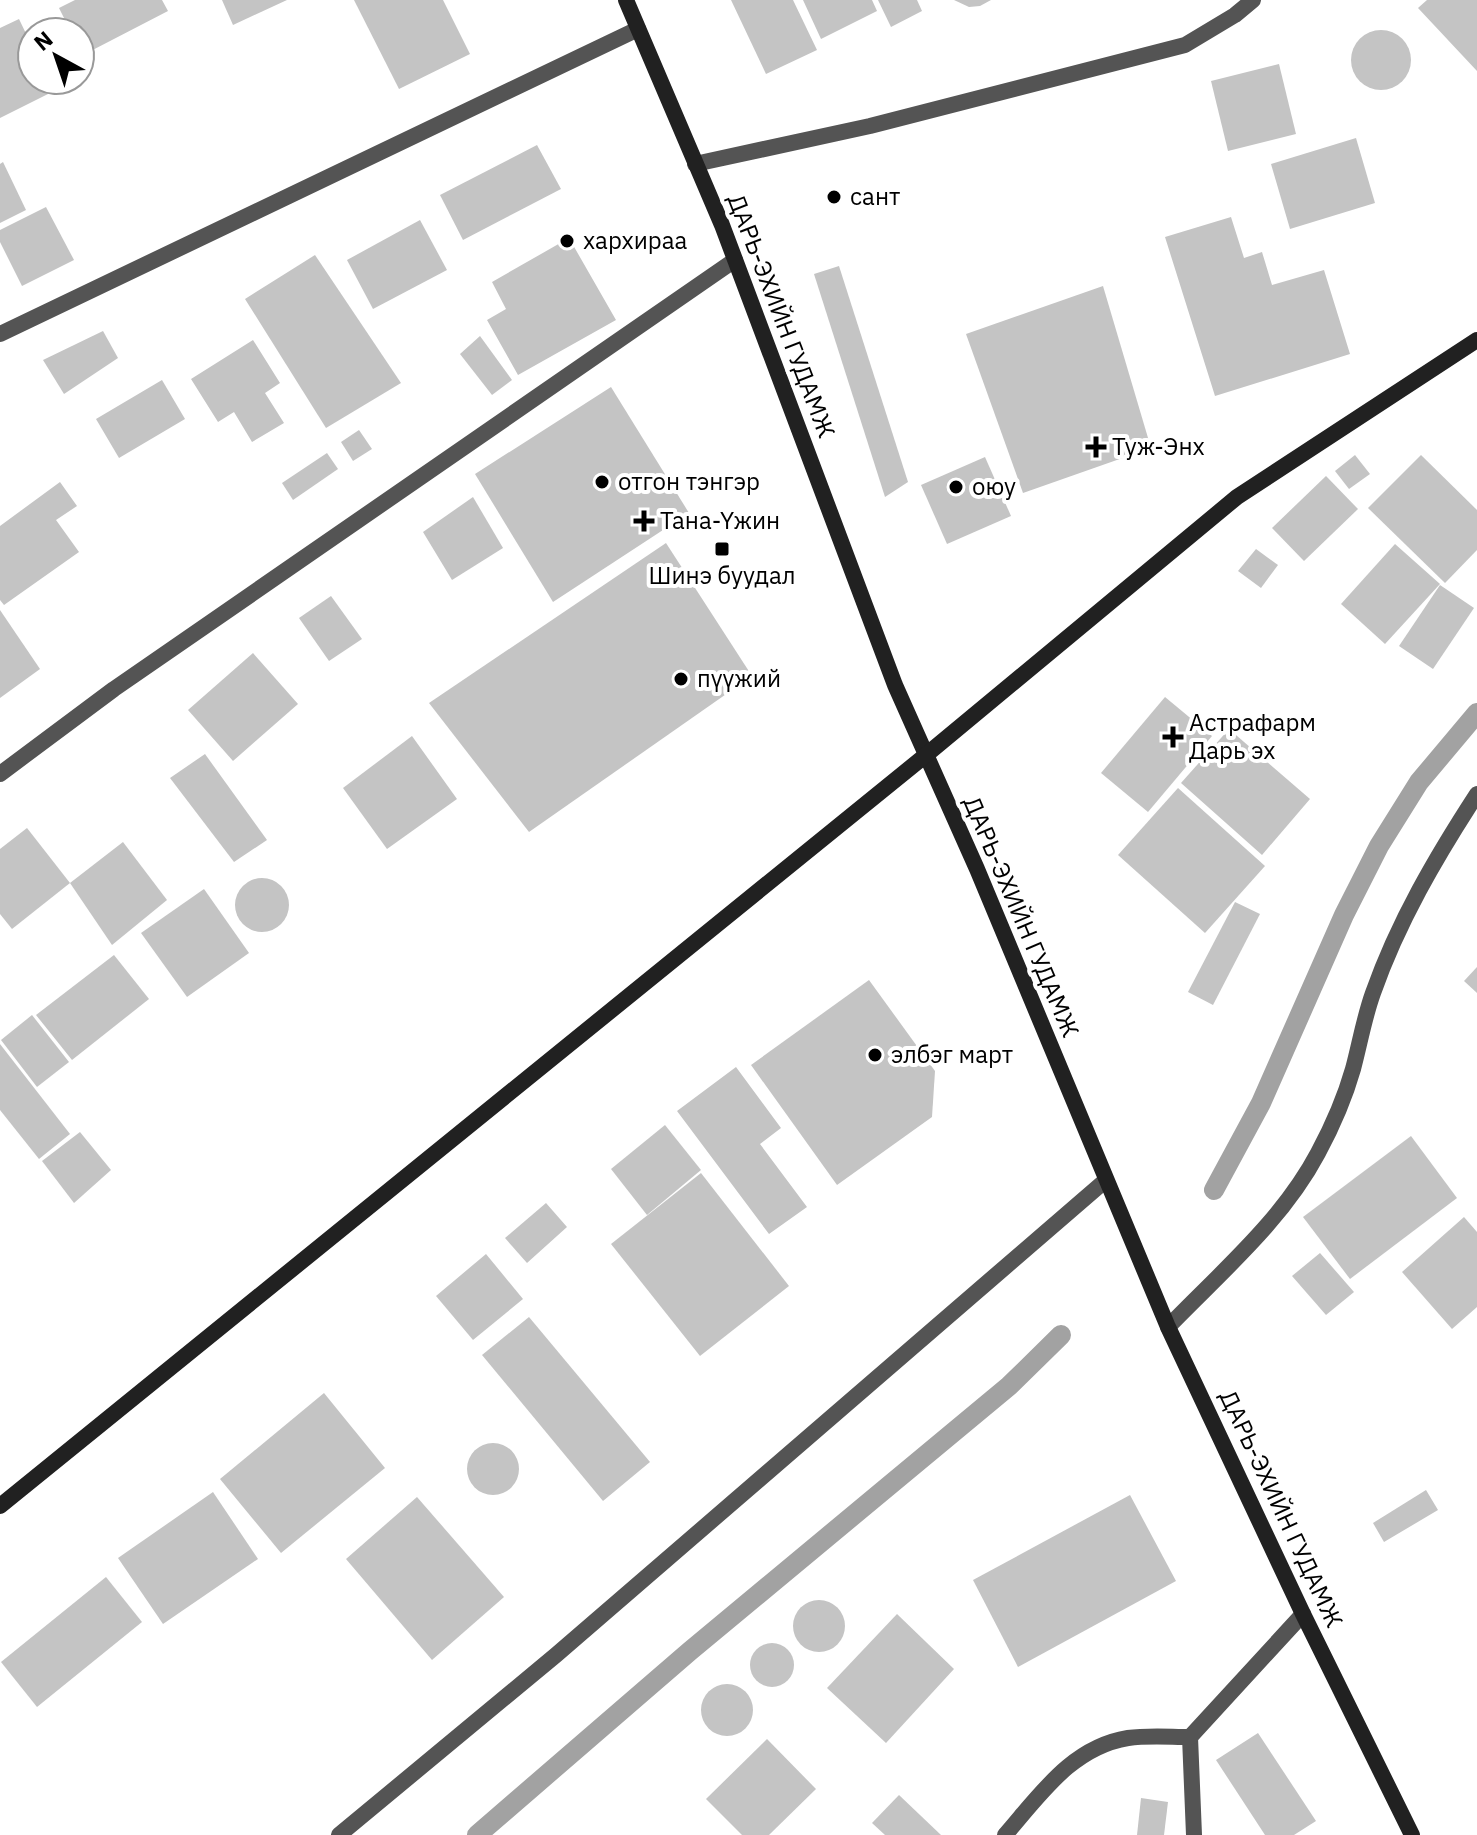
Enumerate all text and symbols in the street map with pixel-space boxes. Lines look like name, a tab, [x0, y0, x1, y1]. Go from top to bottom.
north arrow	[16, 16, 96, 96]
text: N	[27, 24, 58, 57]
place label: сант	[850, 180, 900, 212]
marker: сант	[825, 188, 843, 206]
street label: ДАРЬ-ЭХИЙН ГУДАМЖ	[721, 189, 843, 442]
place label: хархираа	[583, 224, 688, 256]
marker: хархираа	[558, 232, 576, 250]
place label: Туж-Энх	[1112, 430, 1205, 462]
marker: Туж-Энх	[1087, 438, 1105, 456]
place label: отгон тэнгэр	[618, 465, 760, 497]
place label: оюу	[972, 470, 1016, 502]
marker: отгон тэнгэр	[593, 473, 611, 491]
marker: оюу	[947, 478, 965, 496]
place label: Тана-Үжин	[660, 504, 780, 536]
marker: Тана-Үжин	[635, 512, 653, 530]
marker: Шинэ буудал	[713, 540, 731, 558]
place label: Шинэ буудал	[649, 559, 796, 591]
place label: пүүжий	[697, 662, 781, 694]
marker: пүүжий	[672, 670, 690, 688]
place label: Астрафарм Дарь эх	[1189, 706, 1316, 766]
marker: Астрафарм Дарь эх	[1164, 728, 1182, 746]
street label: ДАРЬ-ЭХИЙН ГУДАМЖ	[957, 791, 1087, 1042]
place label: элбэг март	[891, 1038, 1013, 1070]
marker: элбэг март	[866, 1046, 884, 1064]
street label: ДАРЬ-ЭХИЙН ГУДАМЖ	[1213, 1385, 1351, 1633]

